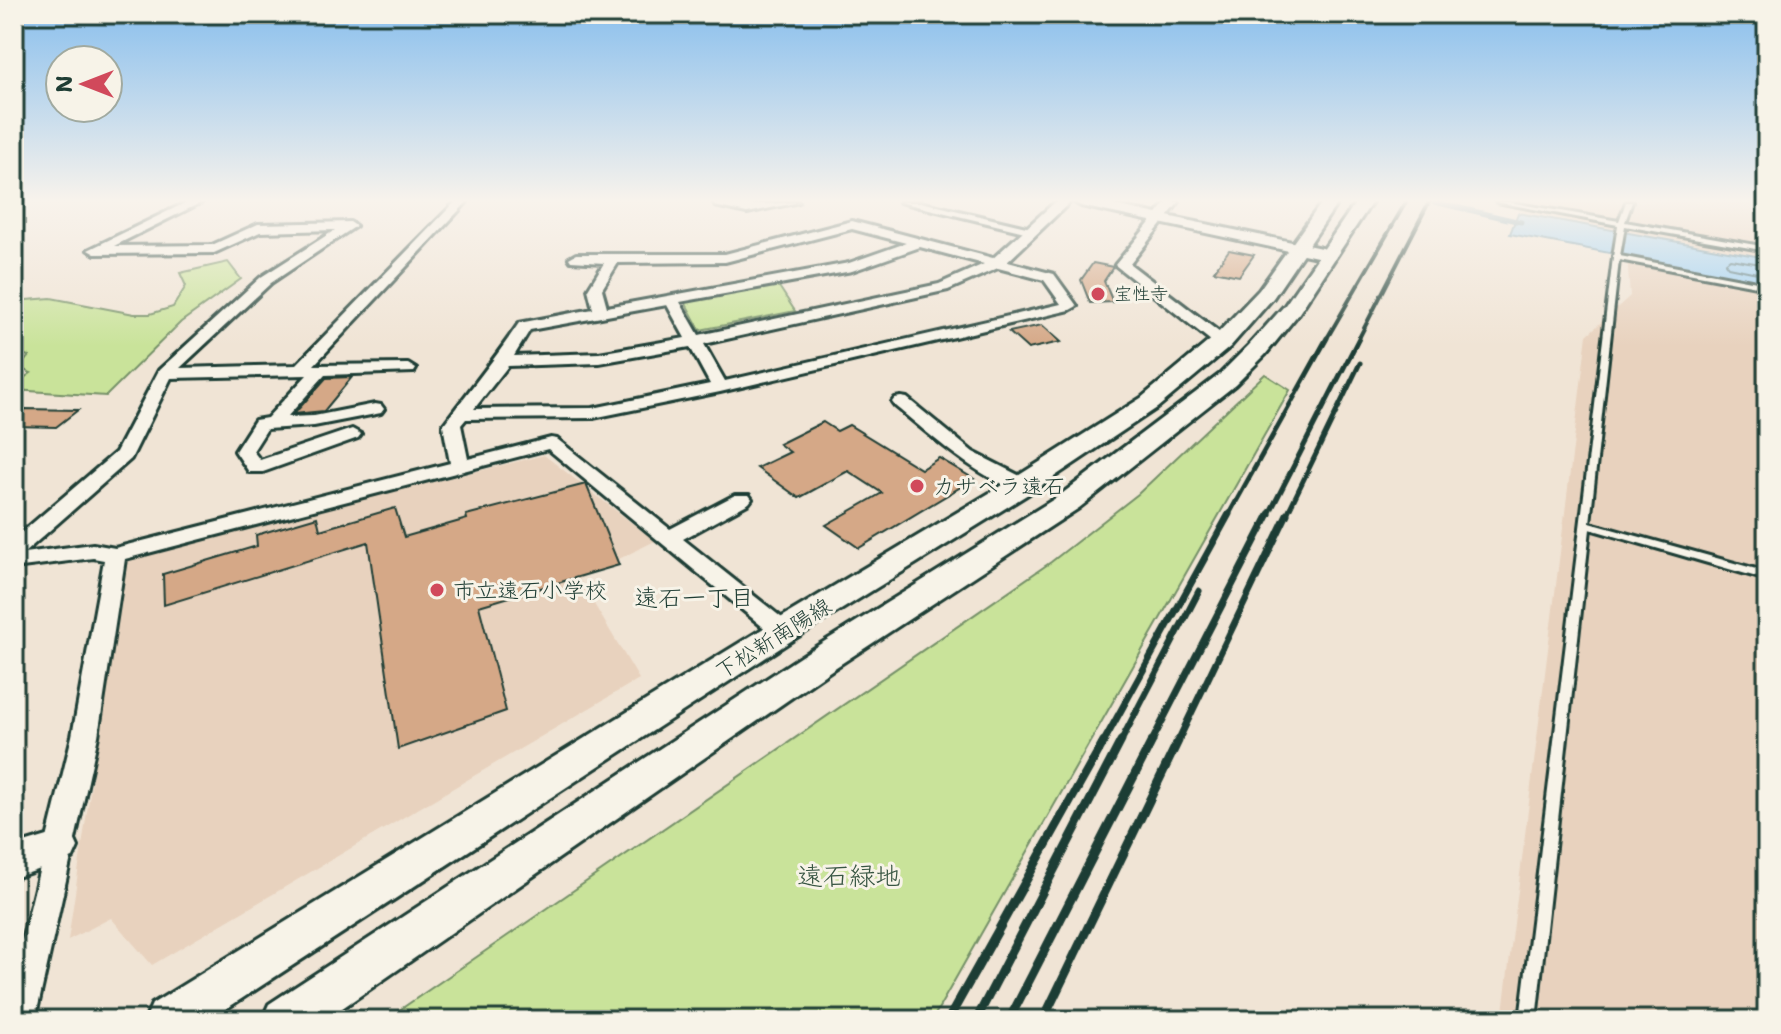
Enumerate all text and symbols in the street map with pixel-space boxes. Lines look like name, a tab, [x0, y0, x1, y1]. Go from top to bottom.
north arrow	[44, 44, 124, 124]
text: N	[50, 75, 79, 93]
place label: 宝性寺	[1114, 282, 1168, 306]
marker: 宝性寺	[1089, 285, 1107, 303]
place label: カサベラ遠石	[933, 472, 1065, 501]
marker: カサベラ遠石	[908, 477, 926, 495]
place label: 市立遠石小学校	[453, 576, 607, 605]
marker: 市立遠石小学校	[428, 581, 446, 599]
district label: 遠石一丁目	[634, 582, 754, 614]
street label: 下松新南陽線	[710, 591, 837, 686]
park label: 遠石緑地	[797, 858, 901, 893]

